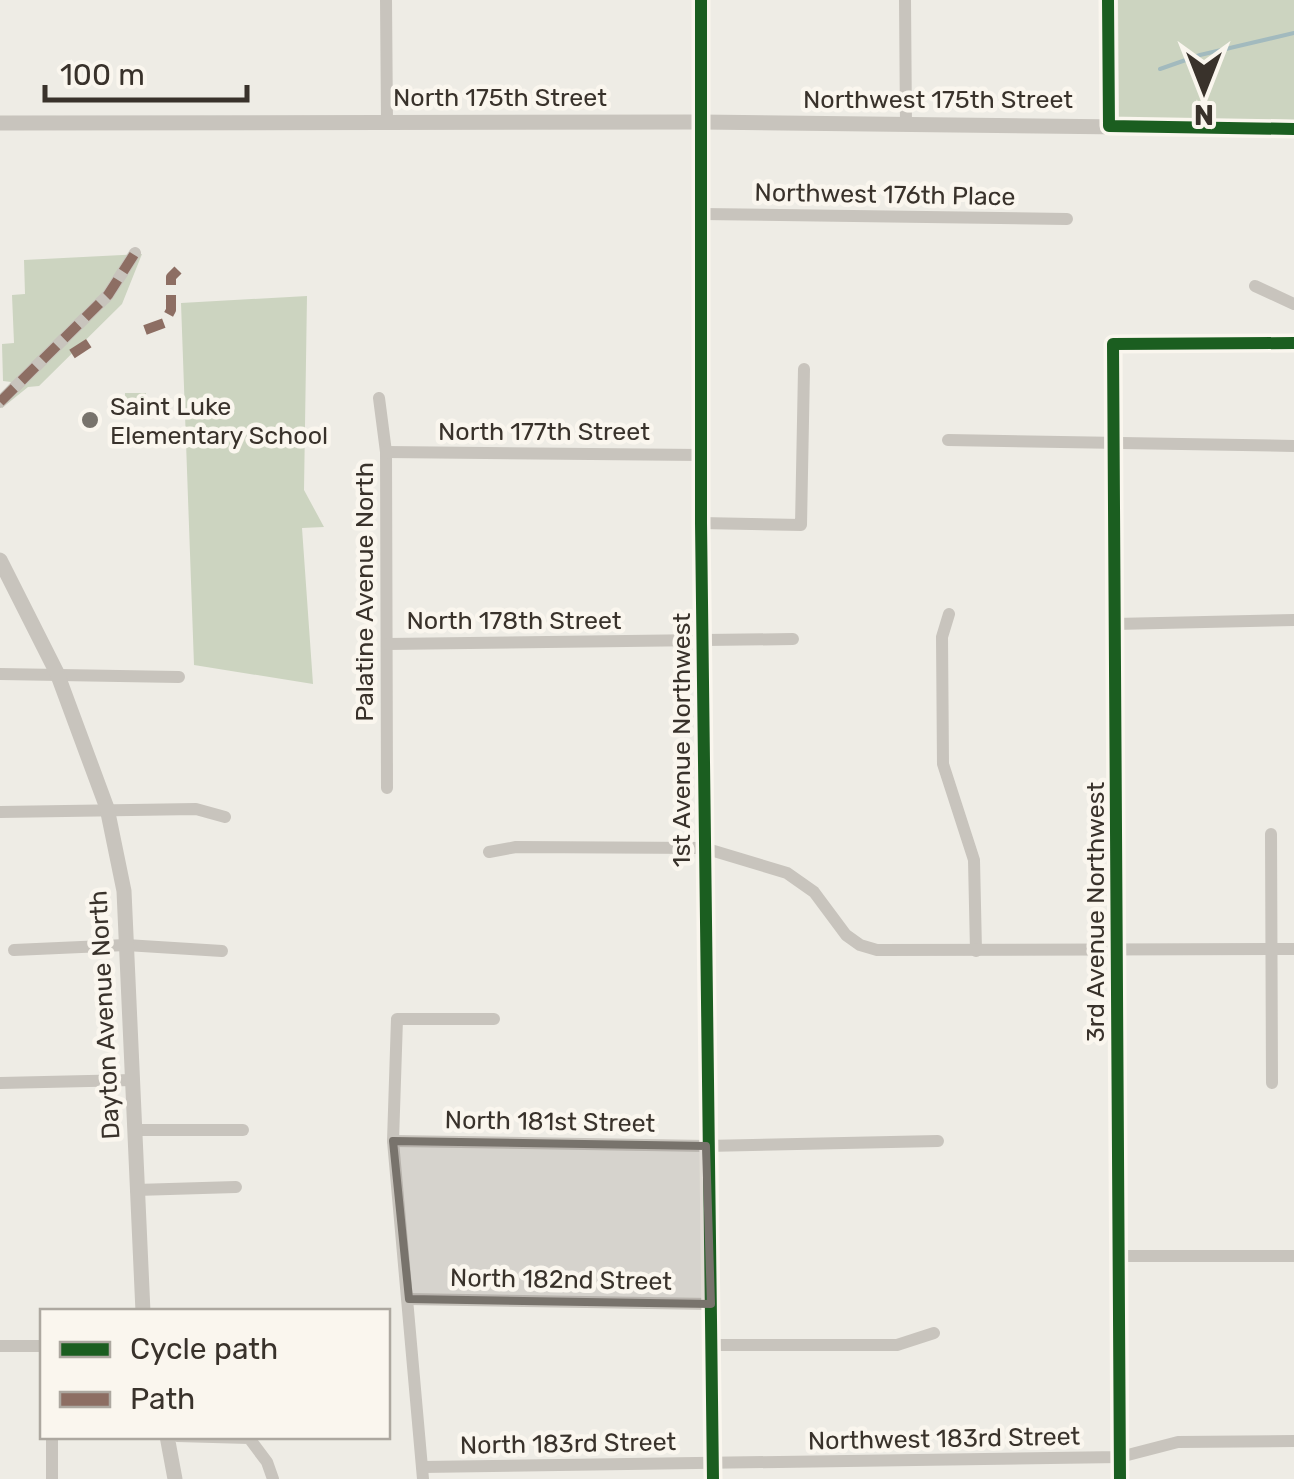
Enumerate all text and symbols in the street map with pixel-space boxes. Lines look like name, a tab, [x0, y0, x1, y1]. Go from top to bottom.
scale bar	[45, 40, 248, 102]
north arrow	[1154, 40, 1254, 140]
text: 100 m	[60, 57, 145, 93]
street label: North 175th Street	[393, 83, 607, 112]
street label: Northwest 175th Street	[803, 85, 1073, 114]
text: N	[1194, 98, 1214, 131]
street label: Northwest 176th Place	[754, 178, 1016, 211]
place label: Saint Luke Elementary School	[110, 392, 328, 450]
marker: Saint Luke Elementary School	[79, 409, 101, 431]
street label: North 177th Street	[438, 417, 650, 446]
street label: Palatine Avenue North	[350, 462, 379, 722]
street label: North 178th Street	[406, 606, 622, 635]
street label: 1st Avenue Northwest	[667, 612, 696, 867]
street label: 3rd Avenue Northwest	[1081, 782, 1110, 1042]
street label: Dayton Avenue North	[83, 890, 126, 1140]
street label: North 181st Street	[444, 1105, 656, 1138]
street label: North 182nd Street	[450, 1263, 672, 1296]
legend	[40, 1309, 390, 1439]
text: Cycle path	[130, 1331, 278, 1367]
text: Path	[130, 1381, 195, 1417]
street label: Northwest 183rd Street	[808, 1422, 1081, 1455]
street label: North 183rd Street	[460, 1427, 677, 1460]

